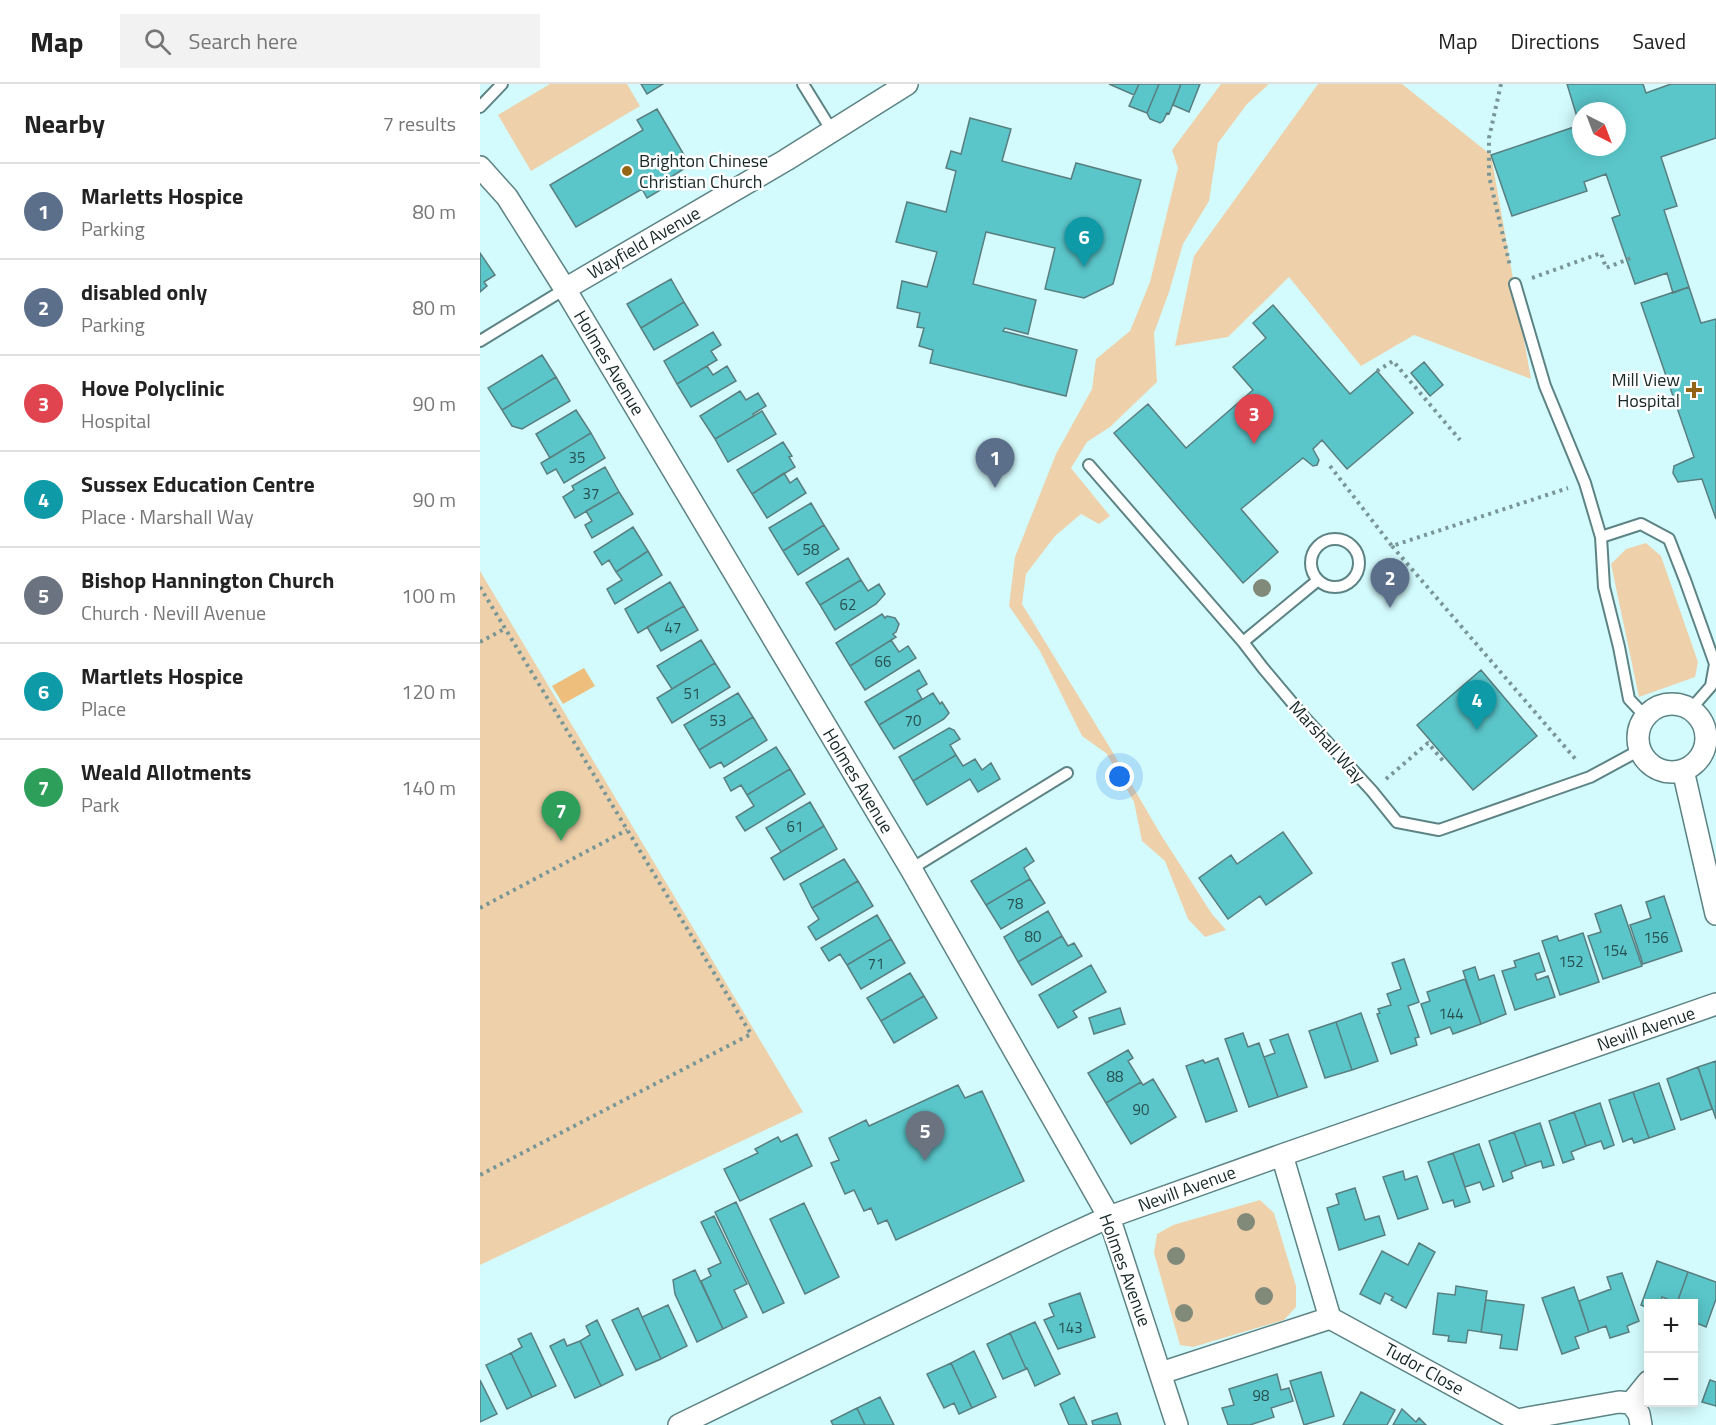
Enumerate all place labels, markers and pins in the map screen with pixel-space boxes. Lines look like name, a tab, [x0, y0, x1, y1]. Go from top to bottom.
place label: Brighton Chinese Christian Church	[639, 147, 768, 195]
marker: Brighton Chinese Christian Church	[620, 164, 634, 178]
pin: 6	[1064, 218, 1104, 267]
place label: Mill View Hospital	[1612, 366, 1680, 414]
marker: Mill View Hospital	[1685, 381, 1703, 399]
pin: 3	[1234, 394, 1274, 444]
pin: 1	[976, 438, 1014, 488]
pin: 2	[1370, 558, 1410, 608]
pin: 4	[1458, 680, 1496, 730]
pin: 7	[542, 792, 580, 841]
pin: 5	[906, 1112, 944, 1161]

